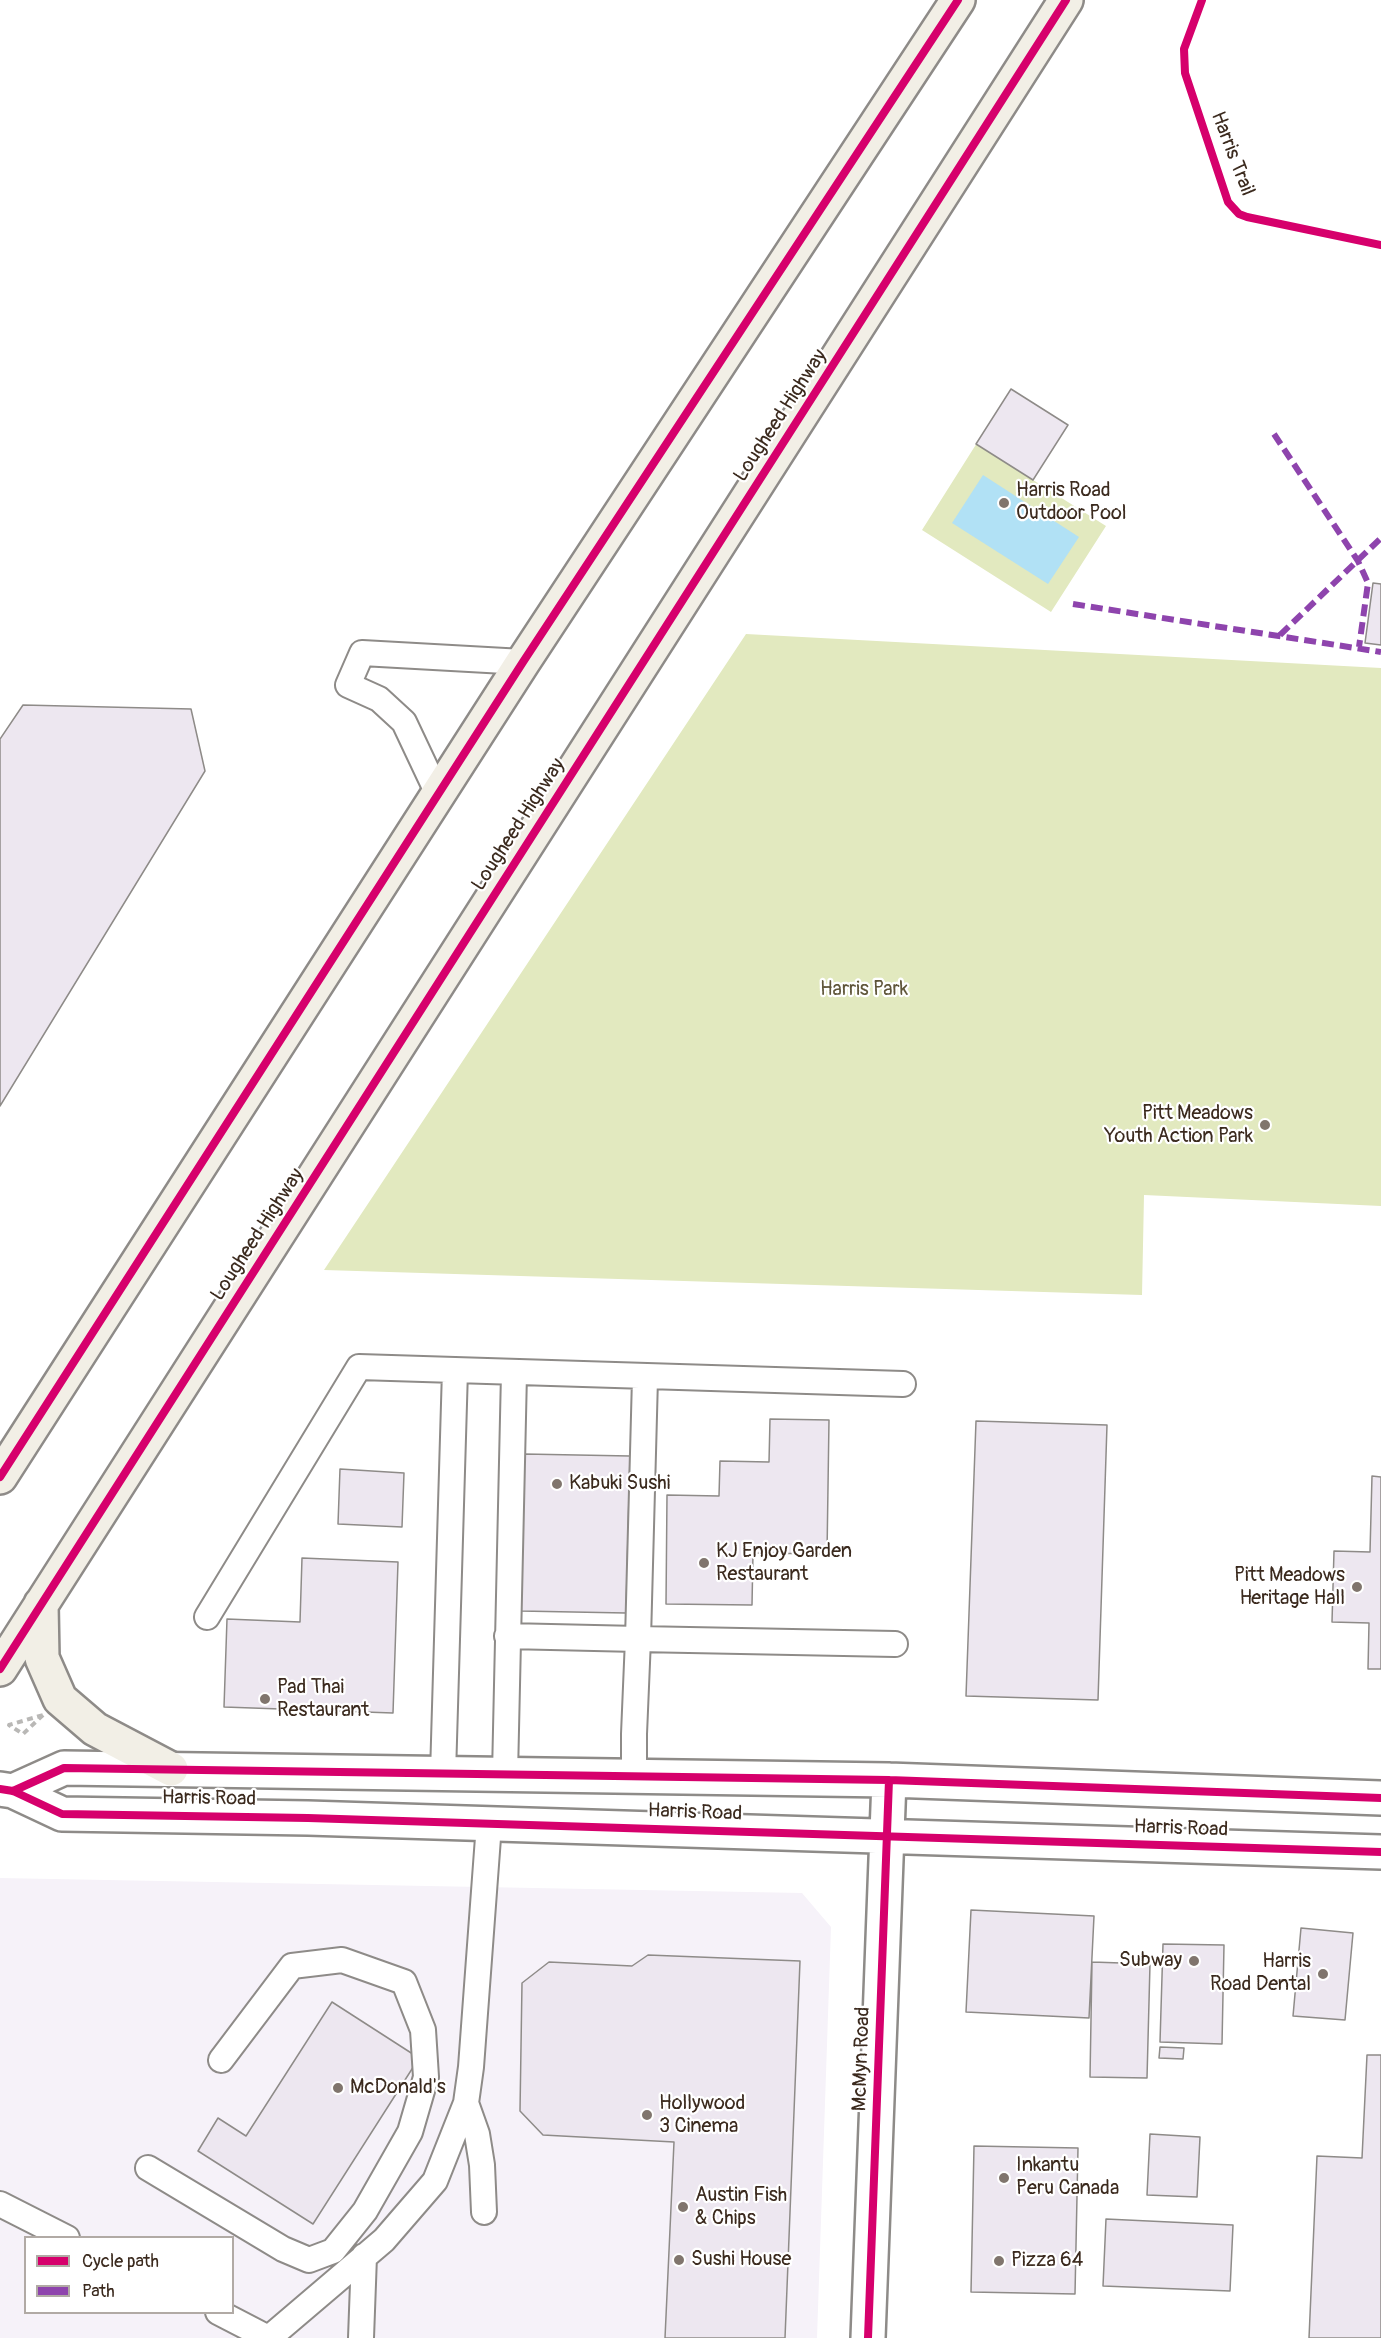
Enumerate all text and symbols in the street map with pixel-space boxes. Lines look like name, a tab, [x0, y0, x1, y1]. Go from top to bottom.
street label: Harris Trail	[1205, 108, 1259, 200]
street label: Lougheed Highway	[729, 345, 833, 487]
place label: Harris Road Outdoor Pool	[1016, 479, 1126, 526]
marker: Harris Road Outdoor Pool	[997, 496, 1011, 510]
street label: Lougheed Highway	[467, 754, 571, 896]
park label: Harris Park	[820, 978, 908, 1002]
place label: Pitt Meadows Youth Action Park	[1105, 1102, 1253, 1149]
marker: Pitt Meadows Youth Action Park	[1258, 1118, 1272, 1132]
street label: Lougheed Highway	[206, 1164, 310, 1306]
place label: Kabuki Sushi	[569, 1472, 670, 1496]
marker: Kabuki Sushi	[550, 1477, 564, 1491]
place label: KJ Enjoy Garden Restaurant	[716, 1540, 852, 1587]
marker: KJ Enjoy Garden Restaurant	[697, 1556, 711, 1570]
place label: Pitt Meadows Heritage Hall	[1234, 1564, 1345, 1611]
marker: Pitt Meadows Heritage Hall	[1350, 1580, 1364, 1594]
place label: Pad Thai Restaurant	[277, 1676, 369, 1723]
marker: Pad Thai Restaurant	[258, 1692, 272, 1706]
street label: Harris Road	[162, 1786, 256, 1812]
street label: Harris Road	[647, 1799, 743, 1827]
street label: Harris Road	[1133, 1815, 1229, 1843]
place label: Subway	[1119, 1949, 1182, 1973]
place label: Harris Road Dental	[1210, 1950, 1311, 1997]
marker: Subway	[1187, 1954, 1201, 1968]
marker: Harris Road Dental	[1316, 1967, 1330, 1981]
street label: McMyn Road	[848, 2006, 876, 2112]
place label: McDonald's	[350, 2076, 446, 2100]
marker: McDonald's	[331, 2081, 345, 2095]
place label: Hollywood 3 Cinema	[659, 2092, 745, 2139]
marker: Hollywood 3 Cinema	[640, 2108, 654, 2122]
place label: Inkantu Peru Canada	[1016, 2154, 1119, 2201]
marker: Inkantu Peru Canada	[997, 2171, 1011, 2185]
place label: Austin Fish & Chips	[695, 2184, 787, 2231]
marker: Austin Fish & Chips	[676, 2200, 690, 2214]
legend	[24, 2236, 234, 2314]
place label: Sushi House	[691, 2248, 791, 2272]
place label: Pizza 64	[1011, 2249, 1083, 2273]
text: Cycle path	[82, 2250, 159, 2273]
marker: Sushi House	[672, 2253, 686, 2267]
marker: Pizza 64	[992, 2254, 1006, 2268]
text: Path	[82, 2280, 115, 2303]

